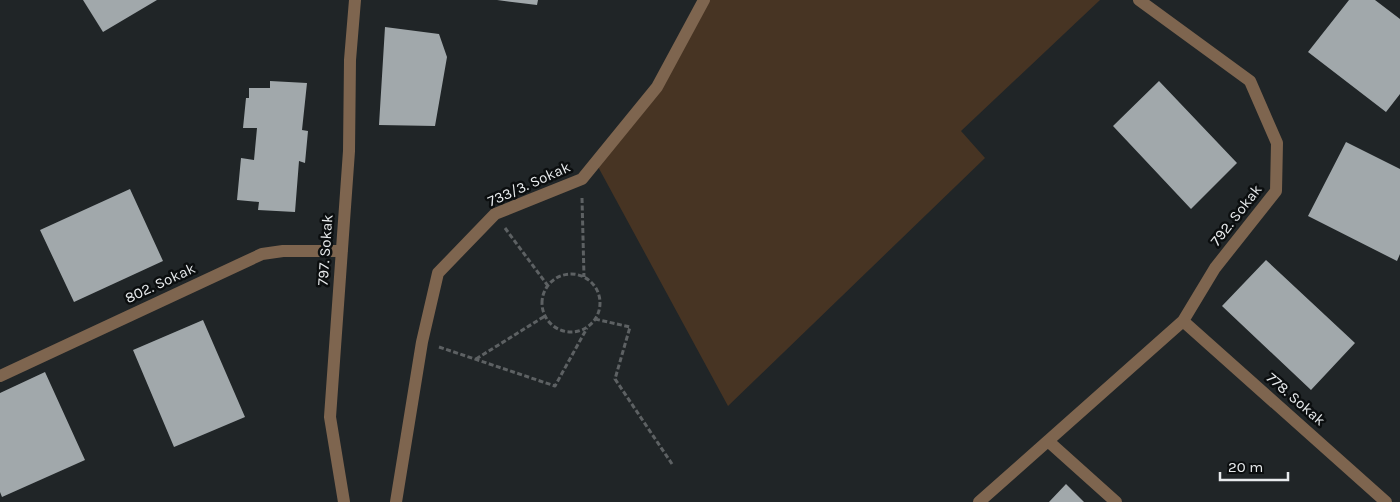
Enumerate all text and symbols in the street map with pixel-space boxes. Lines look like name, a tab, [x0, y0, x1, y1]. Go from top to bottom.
street label: 733/3. Sokak	[485, 158, 573, 210]
street label: 792. Sokak	[1206, 181, 1266, 249]
street label: 797. Sokak	[314, 214, 336, 286]
street label: 802. Sokak	[122, 259, 198, 307]
street label: 778. Sokak	[1263, 369, 1329, 429]
scale bar	[1220, 450, 1288, 482]
text: 20 m	[1228, 458, 1263, 476]

